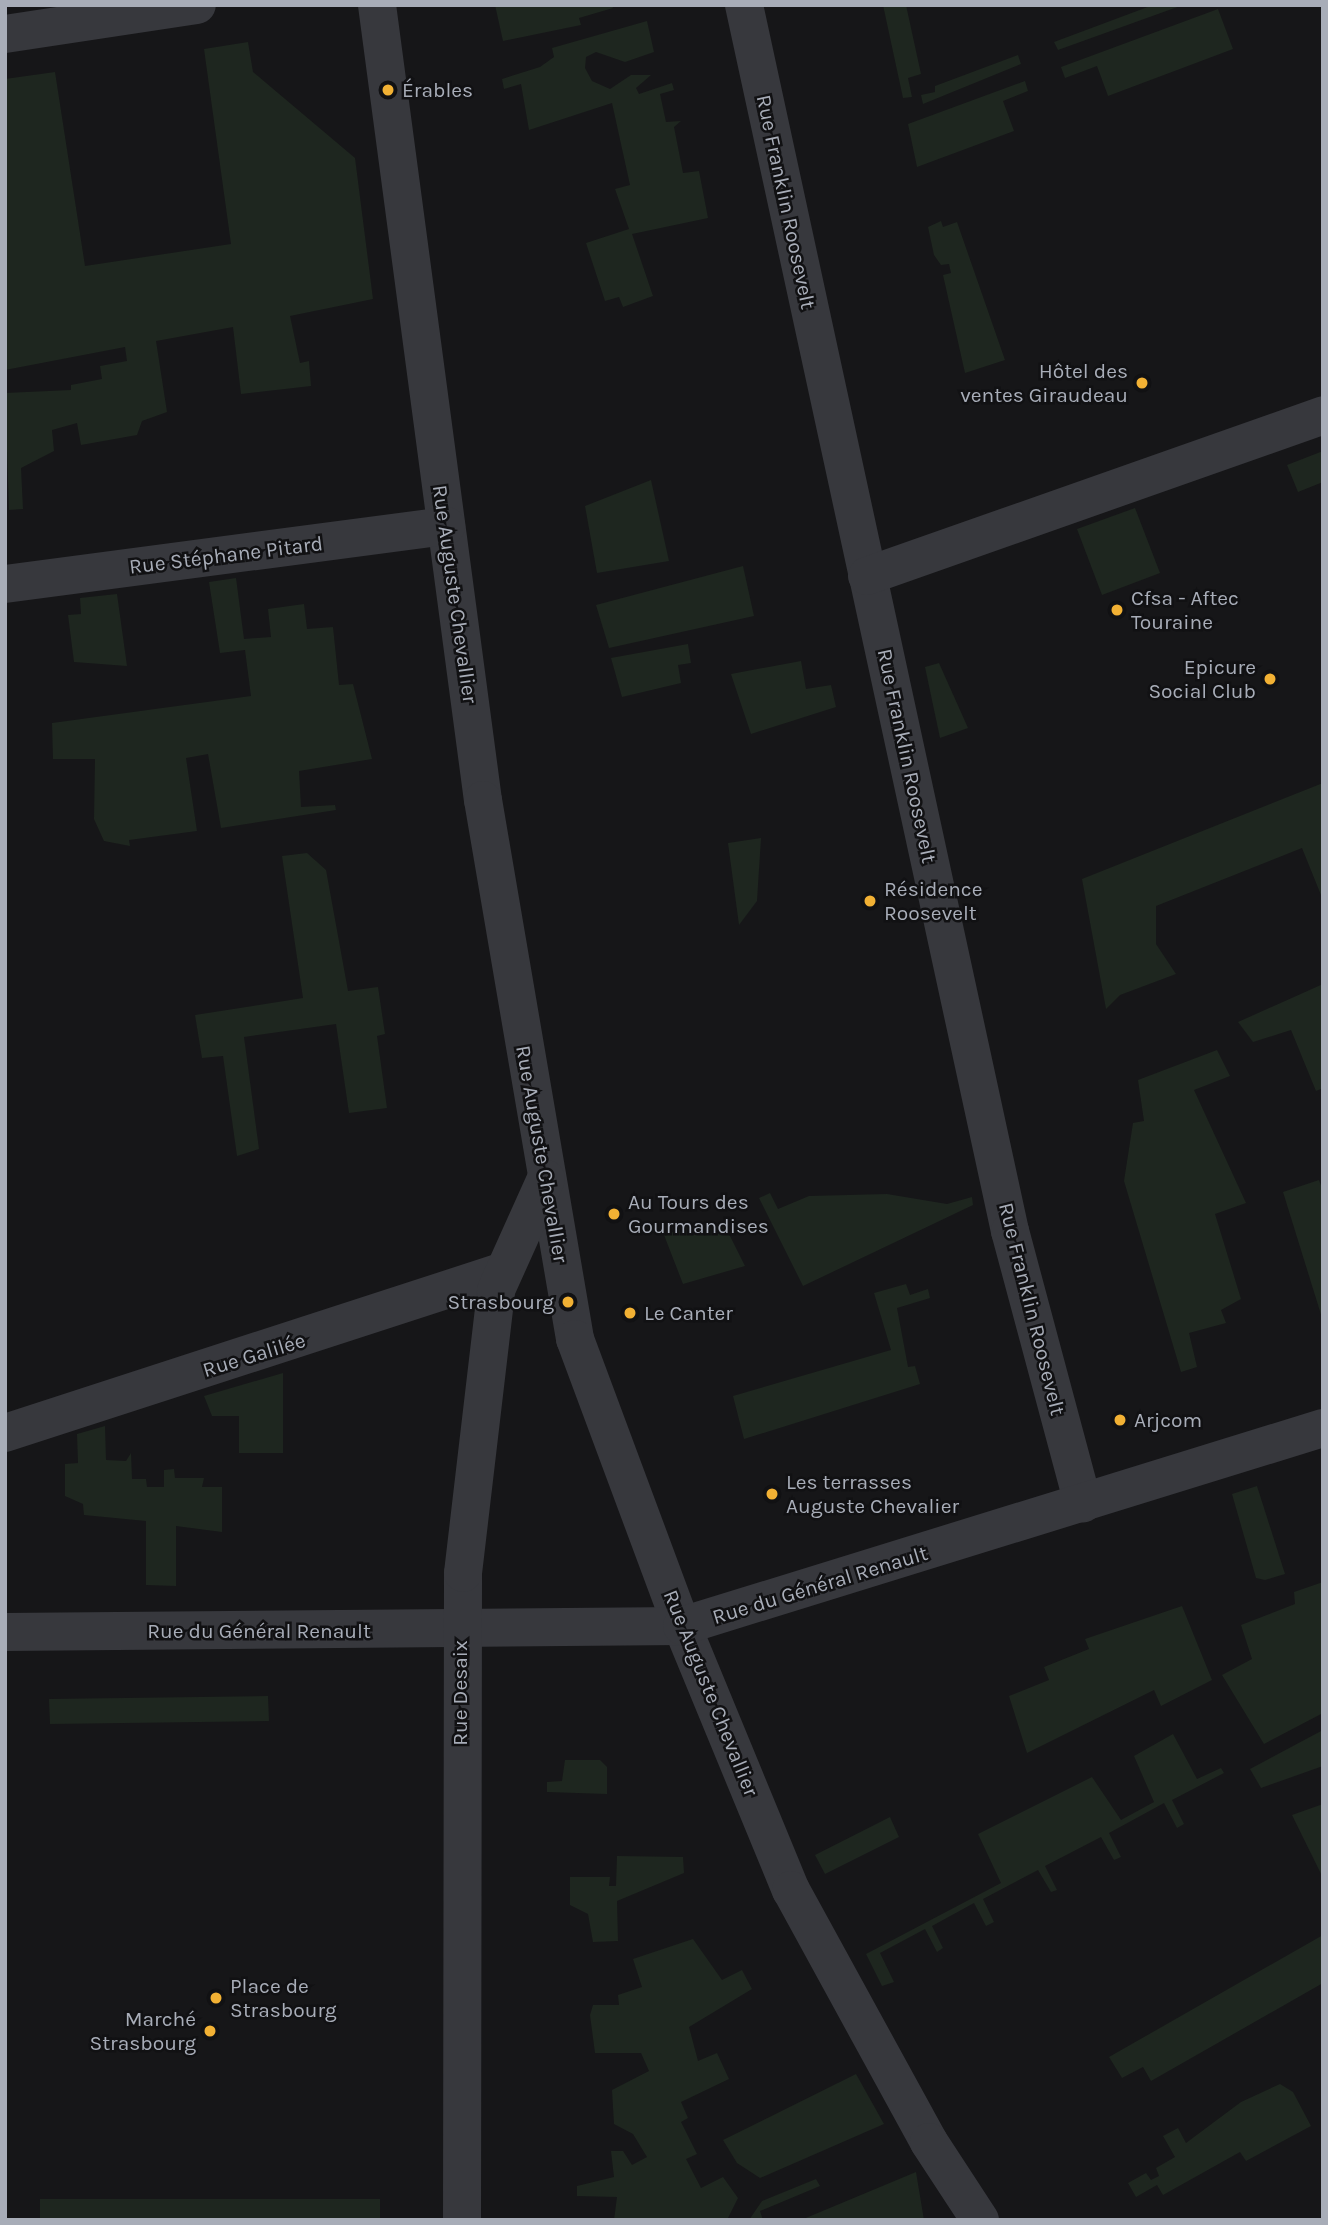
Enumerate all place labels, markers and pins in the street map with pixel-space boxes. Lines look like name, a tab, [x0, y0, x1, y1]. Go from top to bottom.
place label: Érables	[402, 77, 473, 103]
marker: Érables	[380, 82, 396, 98]
place label: Hôtel des ventes Giraudeau	[960, 358, 1128, 408]
marker: Hôtel des ventes Giraudeau	[1134, 375, 1150, 391]
place label: Cfsa - Aftec Touraine	[1131, 585, 1239, 635]
marker: Cfsa - Aftec Touraine	[1109, 602, 1125, 618]
place label: Epicure Social Club	[1148, 654, 1256, 704]
marker: Epicure Social Club	[1262, 671, 1278, 687]
place label: Résidence Roosevelt	[884, 876, 982, 926]
marker: Résidence Roosevelt	[862, 893, 878, 909]
place label: Au Tours des Gourmandises	[628, 1189, 769, 1239]
marker: Au Tours des Gourmandises	[606, 1206, 622, 1222]
place label: Strasbourg	[447, 1289, 554, 1315]
marker: Strasbourg	[560, 1294, 576, 1310]
place label: Le Canter	[644, 1300, 733, 1326]
marker: Le Canter	[622, 1305, 638, 1321]
place label: Arjcom	[1134, 1407, 1202, 1433]
marker: Arjcom	[1112, 1412, 1128, 1428]
place label: Les terrasses Auguste Chevalier	[786, 1469, 959, 1519]
marker: Les terrasses Auguste Chevalier	[764, 1486, 780, 1502]
place label: Place de Strasbourg	[230, 1973, 337, 2023]
marker: Place de Strasbourg	[208, 1990, 224, 2006]
place label: Marché Strasbourg	[89, 2006, 196, 2056]
marker: Marché Strasbourg	[202, 2023, 218, 2039]

